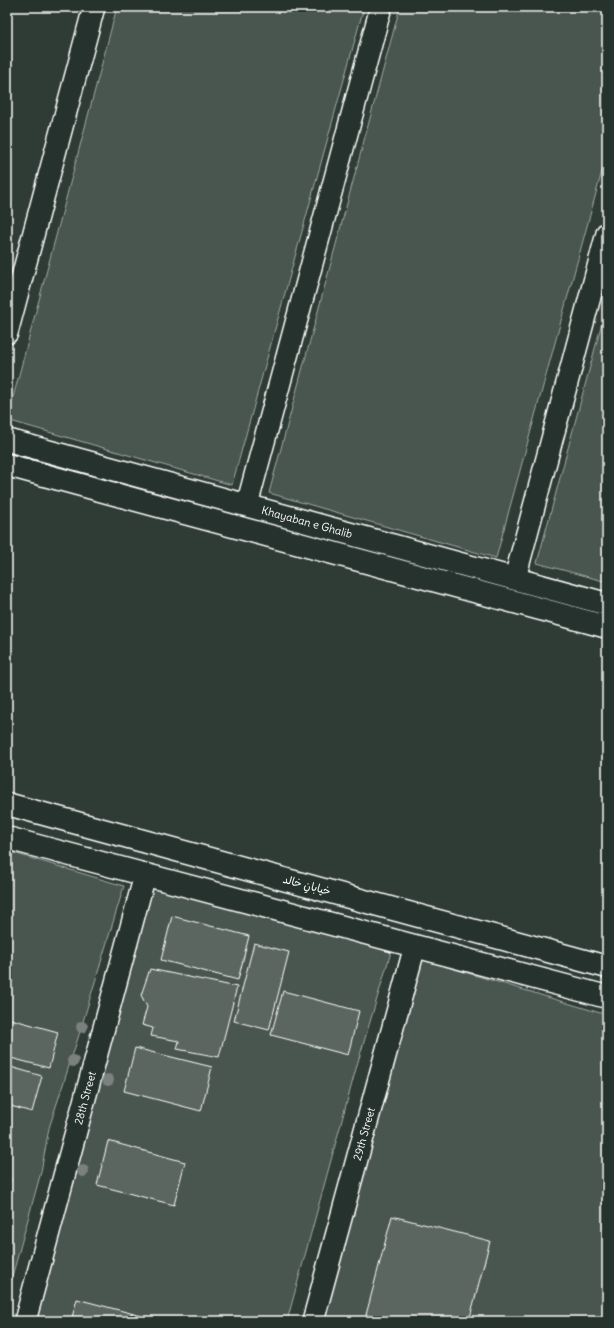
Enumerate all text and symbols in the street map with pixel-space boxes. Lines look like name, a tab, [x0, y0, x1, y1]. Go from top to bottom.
street label: Khayaban e Ghalib	[260, 503, 354, 541]
street label: خیابانِ خالد	[281, 872, 332, 899]
street label: 28th Street	[71, 1070, 99, 1126]
street label: 29th Street	[350, 1105, 378, 1162]

